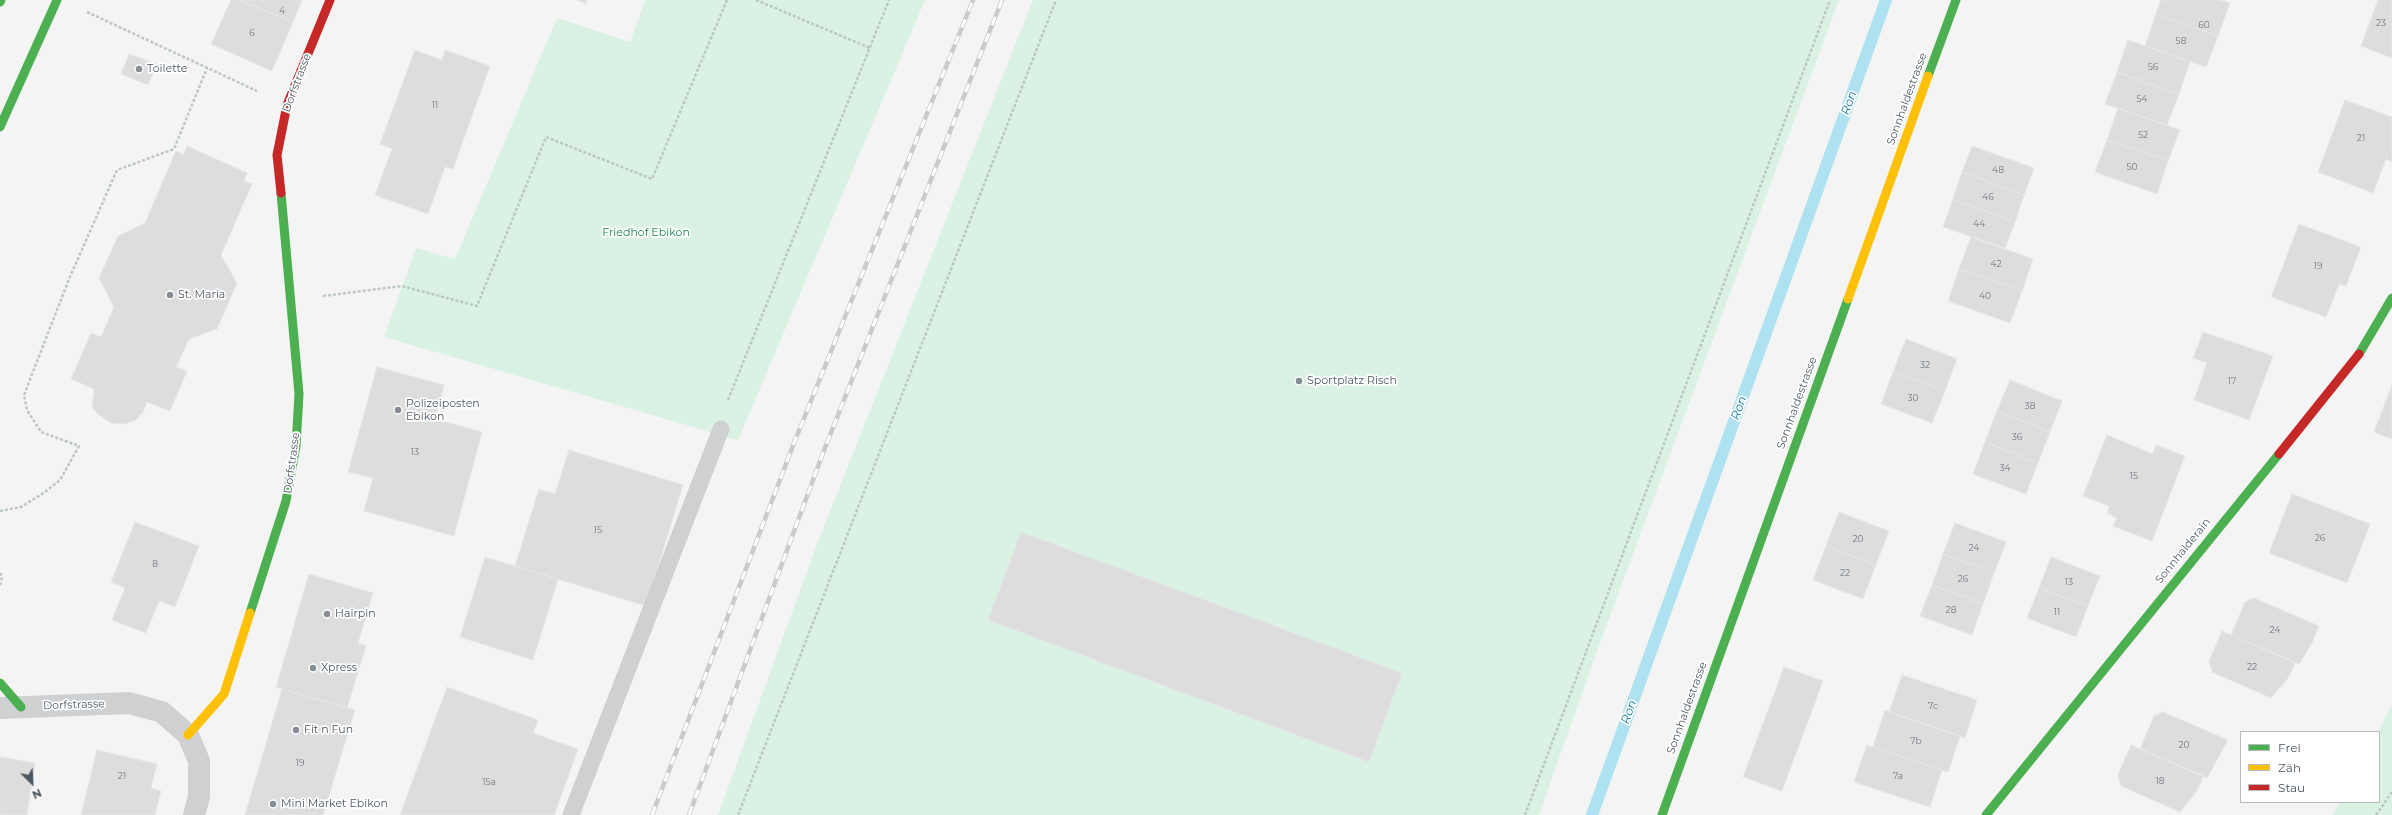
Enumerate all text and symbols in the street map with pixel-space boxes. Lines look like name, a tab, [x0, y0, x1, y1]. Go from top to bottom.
house number: 4	[279, 6, 285, 16]
house number: 23	[2376, 18, 2386, 28]
house number: 60	[2198, 20, 2210, 30]
house number: 6	[249, 28, 255, 38]
house number: 58	[2176, 36, 2186, 46]
street label: Sonnhaldestrasse	[1884, 51, 1930, 147]
street label: Dorfstrasse	[280, 52, 314, 114]
place label: Toilette	[147, 62, 187, 76]
house number: 56	[2148, 62, 2158, 72]
marker: Toilette	[134, 64, 144, 74]
water label: Ron	[1838, 89, 1860, 117]
house number: 54	[2136, 94, 2148, 104]
house number: 11	[432, 100, 438, 110]
house number: 52	[2138, 130, 2148, 140]
house number: 21	[2357, 133, 2365, 143]
house number: 50	[2126, 162, 2138, 172]
house number: 48	[1992, 165, 2004, 175]
house number: 46	[1982, 192, 1994, 202]
house number: 44	[1973, 219, 1985, 229]
park label: Friedhof Ebikon	[602, 226, 690, 240]
house number: 42	[1990, 259, 2002, 269]
house number: 19	[2314, 261, 2322, 271]
place label: St. Maria	[178, 288, 225, 302]
marker: St. Maria	[165, 290, 175, 300]
house number: 40	[1979, 291, 1991, 301]
street label: Sonnhaldestrasse	[1774, 355, 1820, 451]
house number: 32	[1920, 360, 1930, 370]
place label: Sportplatz Risch	[1307, 374, 1397, 388]
marker: Sportplatz Risch	[1294, 376, 1304, 386]
house number: 17	[2228, 376, 2236, 386]
house number: 30	[1907, 393, 1919, 403]
water label: Ron	[1728, 394, 1750, 422]
place label: Polizeiposten Ebikon	[406, 397, 480, 423]
house number: 38	[2025, 401, 2035, 411]
marker: Polizeiposten Ebikon	[393, 405, 403, 415]
street label: Dorfstrasse	[281, 431, 303, 495]
house number: 36	[2012, 432, 2022, 442]
house number: 13	[411, 447, 419, 457]
house number: 34	[1999, 463, 2011, 473]
house number: 15	[2130, 471, 2138, 481]
street label: Sonnhalderain	[2153, 516, 2213, 586]
house number: 15	[594, 525, 602, 535]
house number: 26	[2315, 533, 2325, 543]
house number: 20	[1852, 534, 1864, 544]
house number: 24	[1969, 543, 1979, 553]
house number: 8	[152, 559, 158, 569]
house number: 22	[1840, 568, 1850, 578]
house number: 26	[1958, 574, 1968, 584]
house number: 13	[2065, 577, 2073, 587]
house number: 28	[1946, 605, 1956, 615]
place label: Hairpin	[335, 607, 376, 621]
house number: 11	[2054, 607, 2060, 617]
marker: Hairpin	[322, 609, 332, 619]
house number: 24	[2270, 625, 2280, 635]
street label: Sonnhaldestrasse	[1664, 660, 1710, 756]
place label: Xpress	[321, 661, 357, 675]
house number: 22	[2247, 662, 2257, 672]
marker: Xpress	[308, 663, 318, 673]
street label: Dorfstrasse	[43, 697, 105, 713]
water label: Ron	[1618, 698, 1640, 726]
house number: 7c	[1928, 701, 1938, 711]
place label: Fit n Fun	[304, 723, 353, 737]
marker: Fit n Fun	[291, 725, 301, 735]
legend	[2240, 731, 2380, 803]
house number: 7b	[1910, 736, 1922, 746]
house number: 20	[2178, 740, 2190, 750]
text: Frei	[2278, 740, 2301, 755]
house number: 19	[296, 758, 304, 768]
text: Zäh	[2278, 760, 2301, 775]
north arrow	[12, 763, 52, 803]
house number: 21	[118, 771, 126, 781]
house number: 7a	[1893, 771, 1903, 781]
house number: 18	[2156, 776, 2164, 786]
house number: 15a	[482, 777, 496, 787]
text: Stau	[2278, 780, 2305, 795]
text: N	[30, 786, 44, 802]
place label: Mini Market Ebikon	[281, 797, 388, 811]
marker: Mini Market Ebikon	[268, 799, 278, 809]

